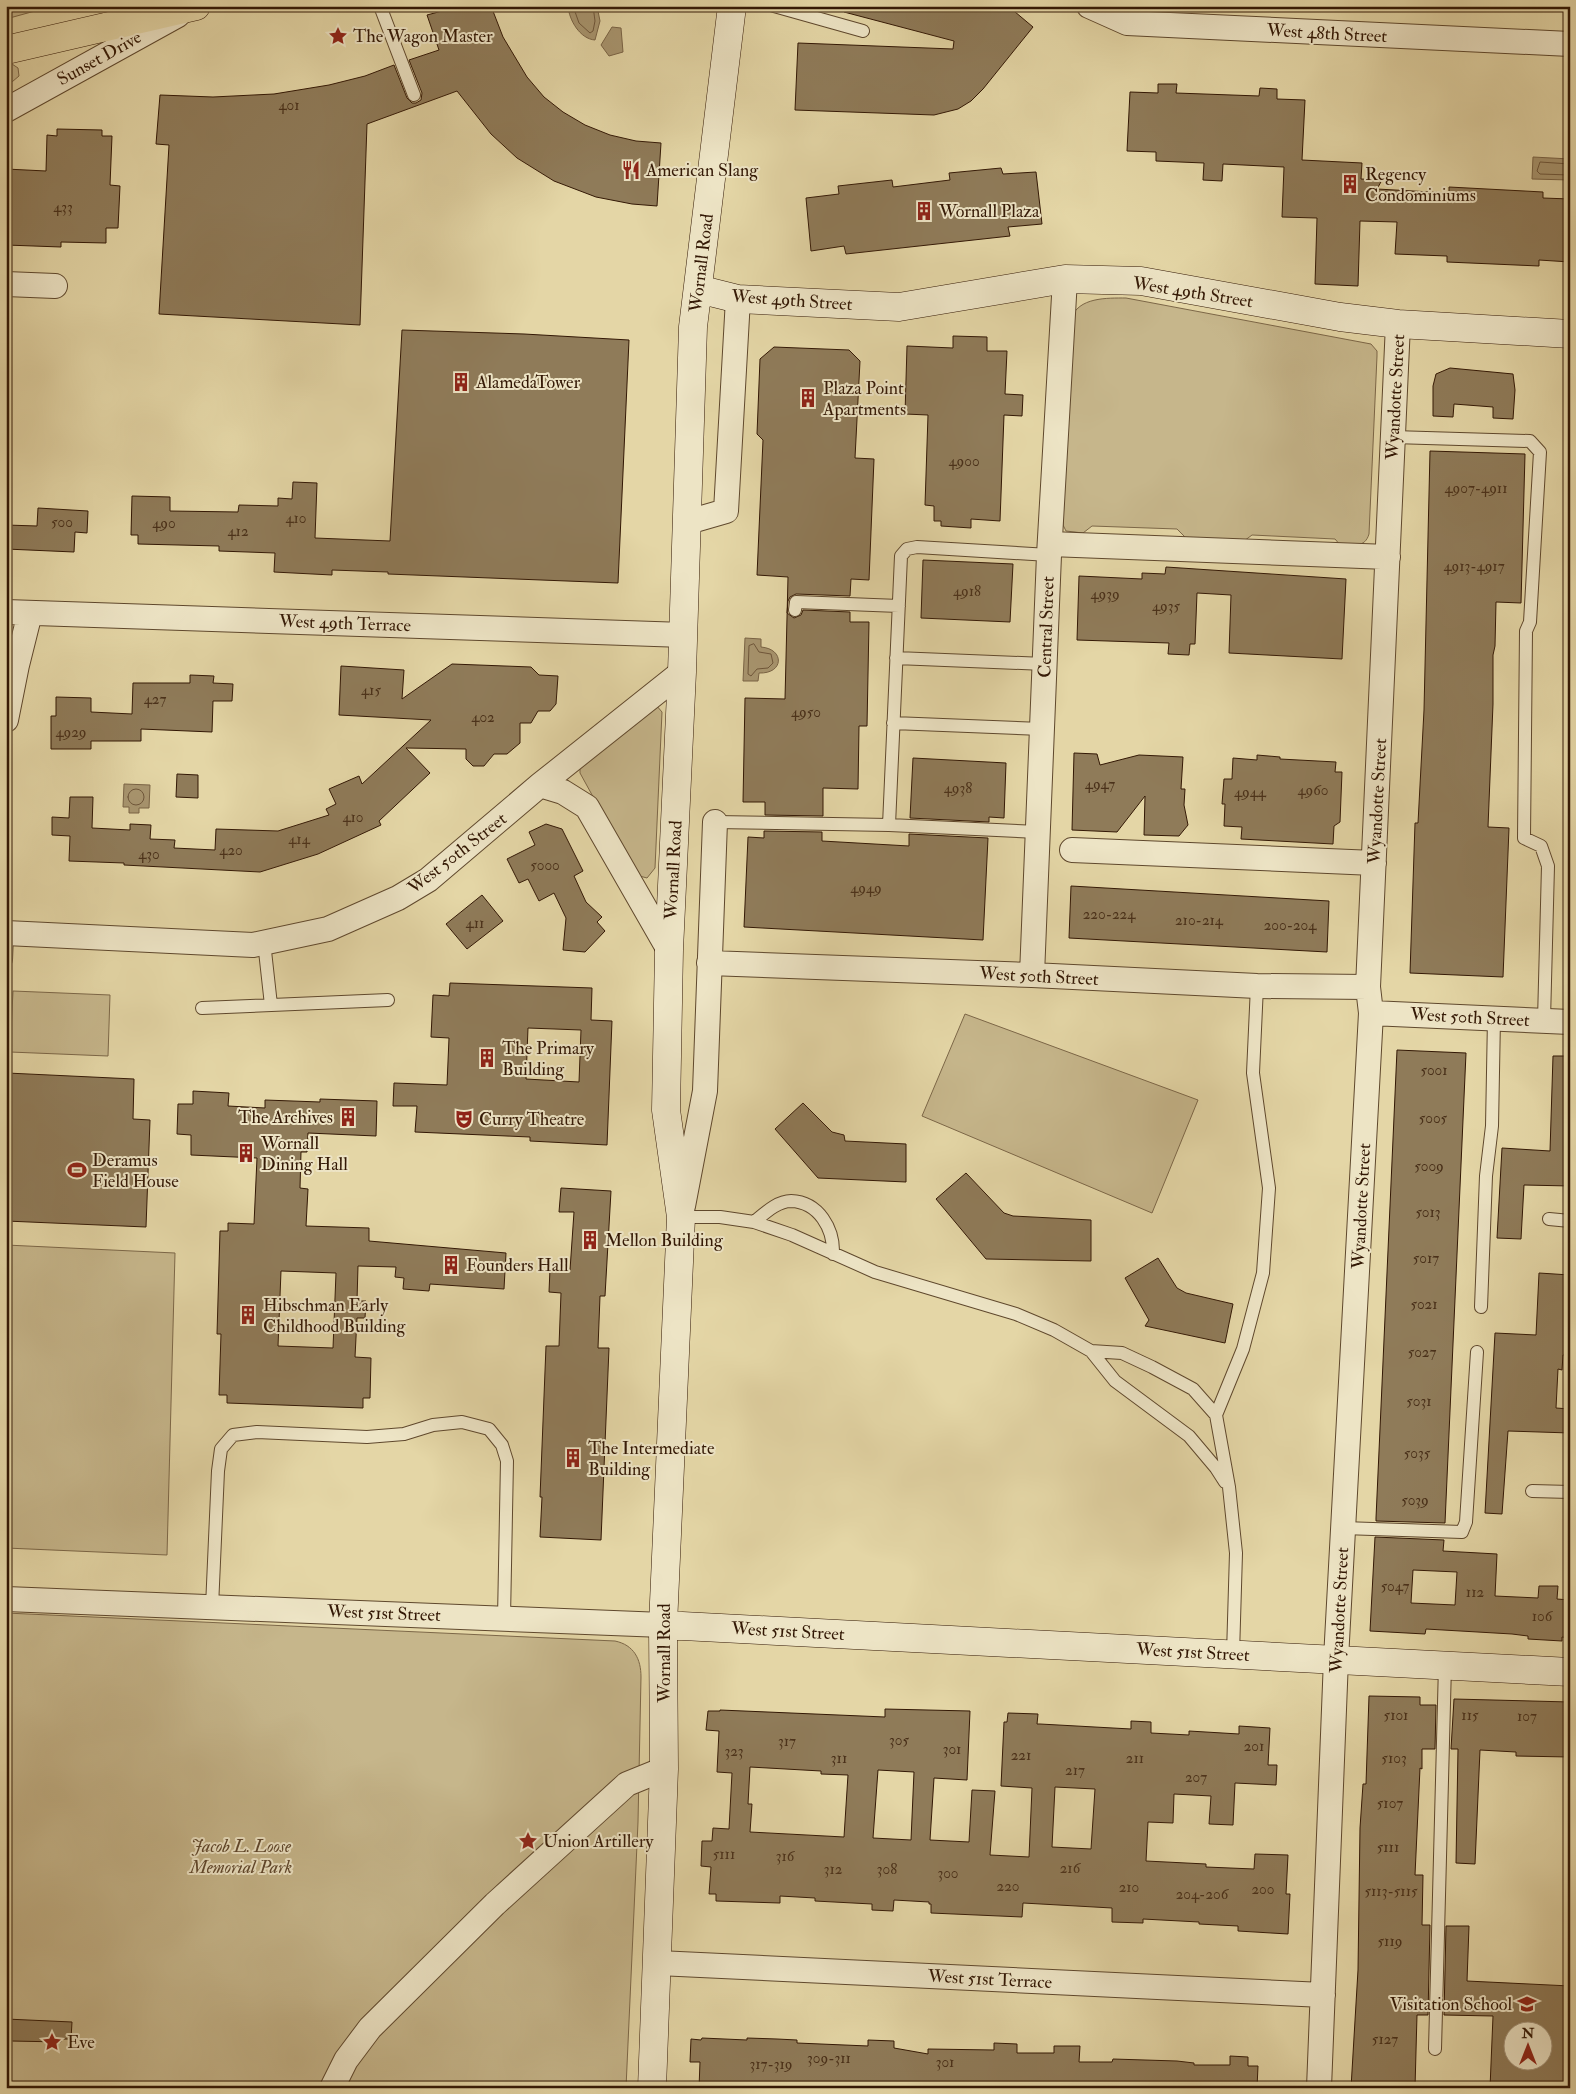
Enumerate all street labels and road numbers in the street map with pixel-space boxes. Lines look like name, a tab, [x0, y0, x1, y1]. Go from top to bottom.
street label: West 48th Street	[1265, 19, 1388, 48]
street label: Sunset Drive	[53, 26, 146, 91]
street label: Wornall Road	[684, 212, 719, 315]
street label: West 49th Street	[1130, 271, 1255, 313]
street label: West 49th Street	[730, 285, 853, 316]
street label: Wyandotte Street	[1381, 333, 1410, 461]
street label: Central Street	[1033, 576, 1060, 678]
street label: West 49th Terrace	[278, 610, 412, 637]
street label: Wyandotte Street	[1363, 737, 1392, 865]
street label: West 50th Street	[402, 807, 512, 900]
street label: Wornall Road	[659, 820, 688, 921]
street label: West 50th Street	[978, 962, 1099, 991]
street label: West 50th Street	[1409, 1003, 1530, 1032]
street label: Wyandotte Street	[1347, 1142, 1376, 1270]
street label: Wyandotte Street	[1325, 1546, 1354, 1674]
street label: West 51st Street	[326, 1600, 441, 1627]
street label: Wornall Road	[653, 1603, 676, 1704]
street label: West 51st Street	[730, 1617, 845, 1646]
street label: West 51st Street	[1135, 1638, 1250, 1667]
street label: West 51st Terrace	[926, 1965, 1053, 1994]

